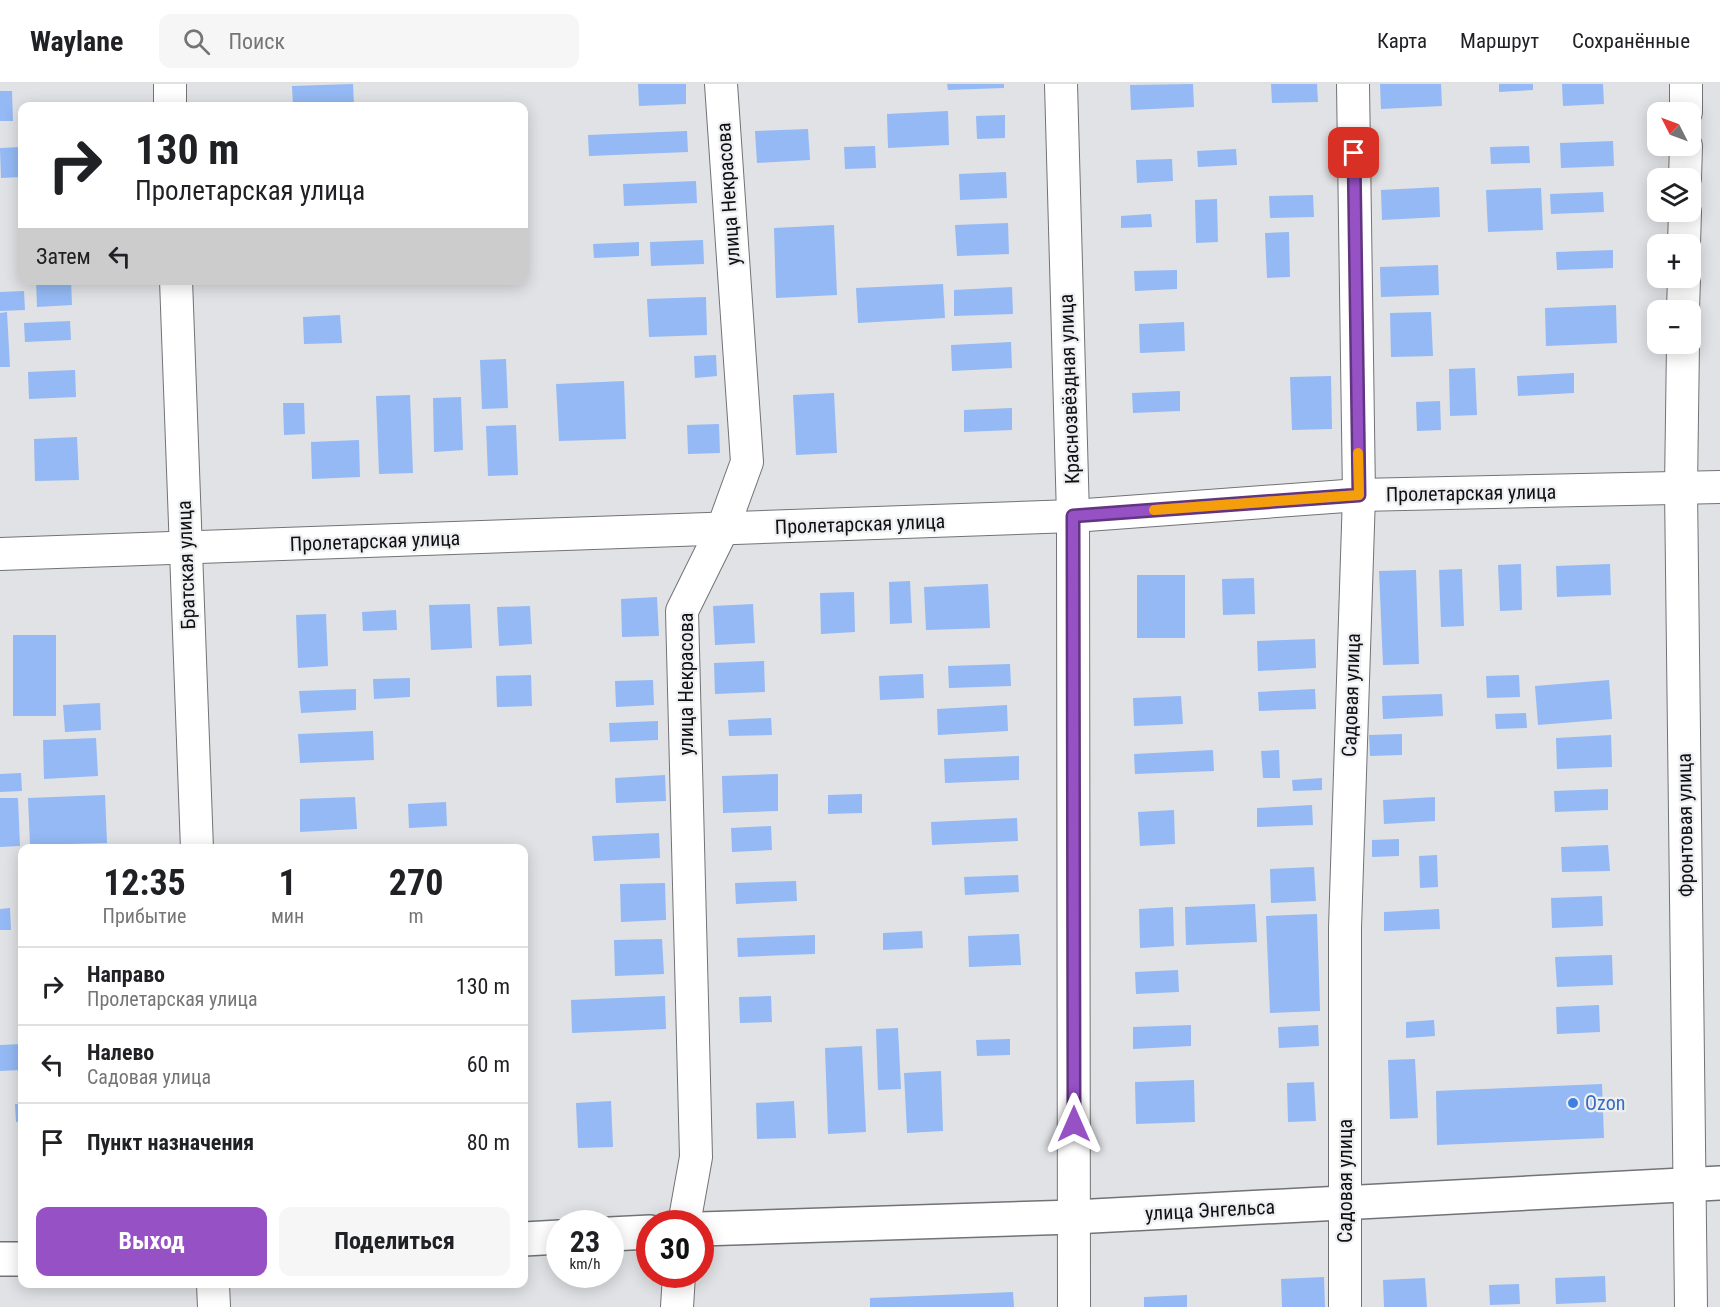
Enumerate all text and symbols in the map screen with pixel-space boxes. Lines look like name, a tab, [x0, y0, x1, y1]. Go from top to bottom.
search box	[159, 14, 579, 68]
text: Waylane	[30, 25, 123, 58]
icon: search	[180, 25, 213, 58]
text: Поиск	[228, 29, 285, 54]
text: Карта	[1377, 29, 1427, 53]
text: Маршрут	[1460, 29, 1539, 53]
text: Сохранённые	[1572, 29, 1690, 53]
north arrow	[1647, 102, 1701, 156]
map controls	[1647, 102, 1701, 354]
street label: улица Некрасова	[711, 122, 745, 266]
text: 130 m	[135, 125, 240, 174]
icon: right	[36, 126, 114, 204]
pin	[1328, 127, 1379, 178]
icon: arrive	[1337, 136, 1370, 169]
button: layers	[1647, 168, 1701, 222]
text: Пролетарская улица	[135, 175, 365, 207]
button: +	[1647, 234, 1701, 288]
icon: left	[103, 240, 136, 273]
text: Затем	[36, 244, 91, 269]
street label: Краснозвёздная улица	[1054, 293, 1084, 485]
button: −	[1647, 300, 1701, 354]
street label: Пролетарская улица	[1386, 480, 1556, 506]
street label: Братская улица	[172, 500, 200, 630]
street label: Пролетарская улица	[774, 509, 946, 539]
street label: Пролетарская улица	[289, 526, 461, 556]
street label: улица Некрасова	[674, 613, 698, 755]
street label: Садовая улица	[1337, 633, 1365, 757]
street label: Фронтовая улица	[1672, 753, 1698, 897]
text: 12:35	[103, 862, 186, 904]
text: 1	[278, 862, 297, 904]
text: 270	[389, 862, 443, 904]
text: Прибытие	[103, 904, 186, 928]
text: мин	[271, 904, 304, 928]
text: m	[409, 904, 424, 928]
text: Направо	[87, 962, 165, 987]
icon: right	[36, 970, 69, 1003]
text: 130 m	[456, 974, 510, 999]
text: Пролетарская улица	[87, 987, 257, 1011]
text: Налево	[87, 1040, 154, 1065]
icon: left	[36, 1048, 69, 1081]
text: 60 m	[467, 1052, 510, 1077]
text: Садовая улица	[87, 1065, 211, 1089]
place label: Ozon	[1585, 1091, 1625, 1115]
position arrow	[1042, 1092, 1106, 1156]
marker: Ozon	[1566, 1096, 1580, 1110]
street label: Садовая улица	[1333, 1119, 1357, 1243]
icon: arrive	[36, 1126, 69, 1159]
text: Пункт назначения	[87, 1130, 254, 1155]
text: 80 m	[467, 1130, 510, 1155]
street label: улица Энгельса	[1144, 1195, 1276, 1225]
button: Выход	[36, 1207, 267, 1276]
button: Поделиться	[279, 1207, 510, 1276]
speed limit sign: 30	[636, 1210, 714, 1288]
text: 23	[570, 1224, 600, 1259]
text: km/h	[570, 1255, 600, 1273]

